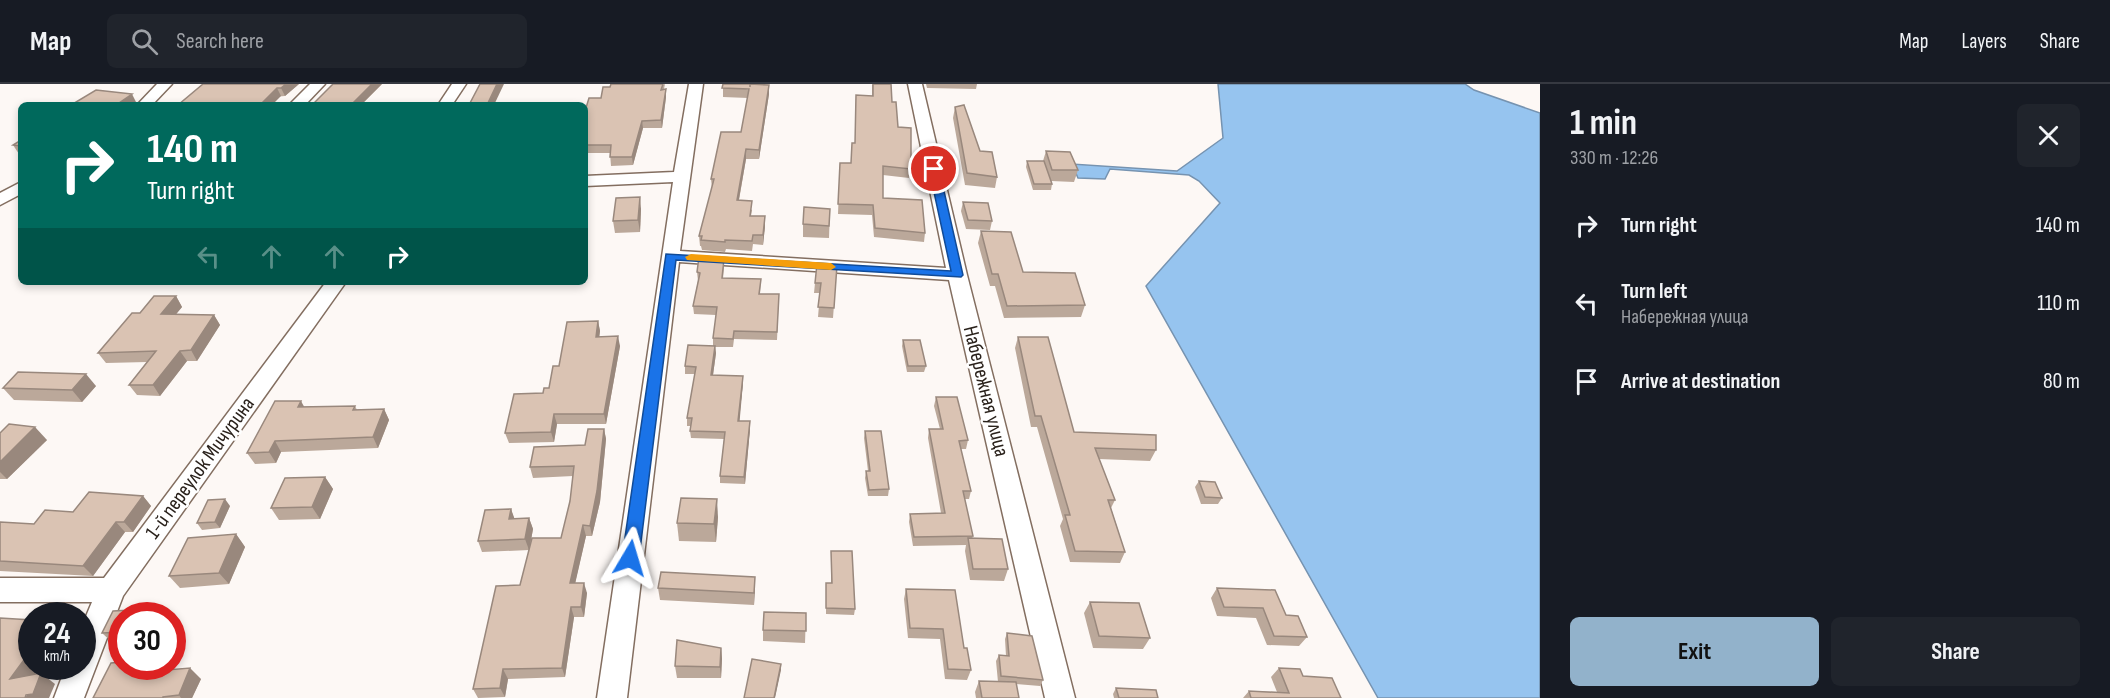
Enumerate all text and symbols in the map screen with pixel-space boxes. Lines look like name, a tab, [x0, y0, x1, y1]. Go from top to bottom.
search box	[107, 14, 527, 68]
text: Map	[30, 25, 71, 58]
icon: search	[128, 25, 161, 58]
text: Search here	[176, 28, 264, 55]
text: Map	[1899, 29, 1928, 54]
text: Layers	[1961, 29, 2007, 54]
text: Share	[2040, 29, 2080, 54]
text: 1 min	[1570, 102, 1637, 145]
button: close	[2017, 104, 2080, 167]
text: 140 m	[147, 124, 238, 175]
icon: right	[48, 126, 126, 204]
pin	[908, 143, 959, 194]
text: 330 m · 12:26	[1570, 146, 1658, 170]
icon: arrive	[917, 152, 950, 185]
text: Turn right	[147, 175, 234, 207]
icon: right	[1570, 209, 1603, 242]
text: Turn right	[1621, 212, 1697, 239]
text: 140 m	[2036, 212, 2080, 239]
icon: left	[192, 240, 225, 273]
icon: ahead	[255, 240, 288, 273]
icon: ahead	[318, 240, 351, 273]
icon: right	[381, 240, 414, 273]
text: Turn left	[1621, 278, 1687, 305]
icon: left	[1570, 287, 1603, 320]
text: 110 m	[2037, 290, 2080, 317]
text: Набережная улица	[1621, 305, 1748, 329]
street label: Набережная улица	[958, 323, 1014, 459]
icon: arrive	[1570, 365, 1603, 398]
text: Arrive at destination	[1621, 368, 1780, 395]
text: 80 m	[2043, 368, 2080, 395]
street label: 1-й переулок Мичурина	[140, 392, 260, 544]
position arrow	[598, 526, 662, 590]
speed limit sign: 30	[108, 602, 186, 680]
text: 24	[44, 616, 70, 652]
button: Exit	[1570, 617, 1819, 686]
button: Share	[1831, 617, 2080, 686]
text: km/h	[44, 647, 70, 666]

